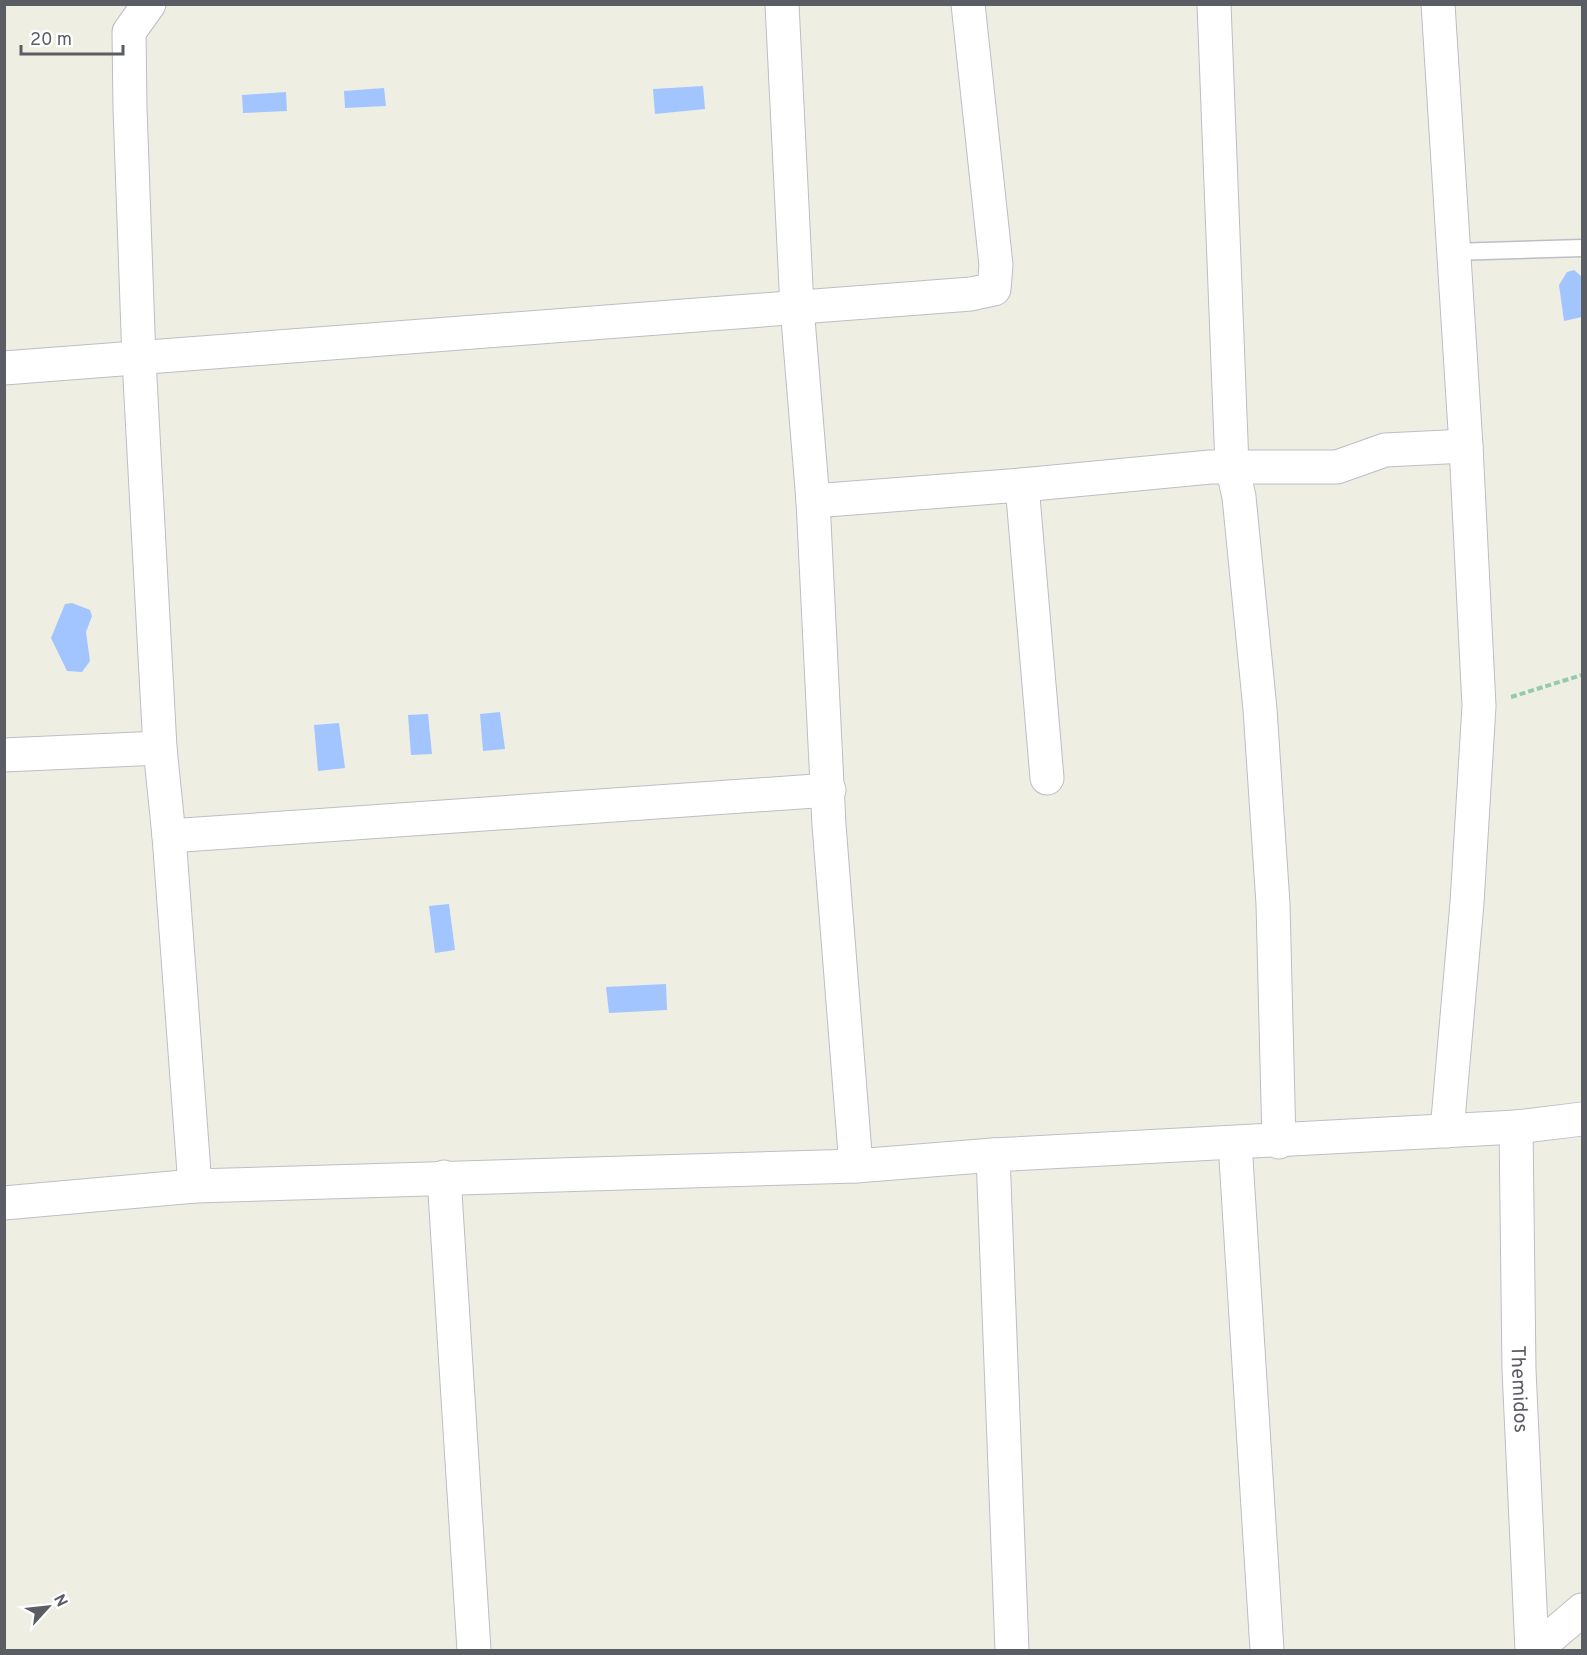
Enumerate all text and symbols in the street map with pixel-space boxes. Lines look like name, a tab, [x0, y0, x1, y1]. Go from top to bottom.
scale bar	[21, 18, 123, 56]
text: 20 m	[30, 29, 72, 52]
street label: Themidos	[1504, 1345, 1533, 1434]
north arrow	[18, 1577, 78, 1637]
text: N	[48, 1591, 71, 1611]

